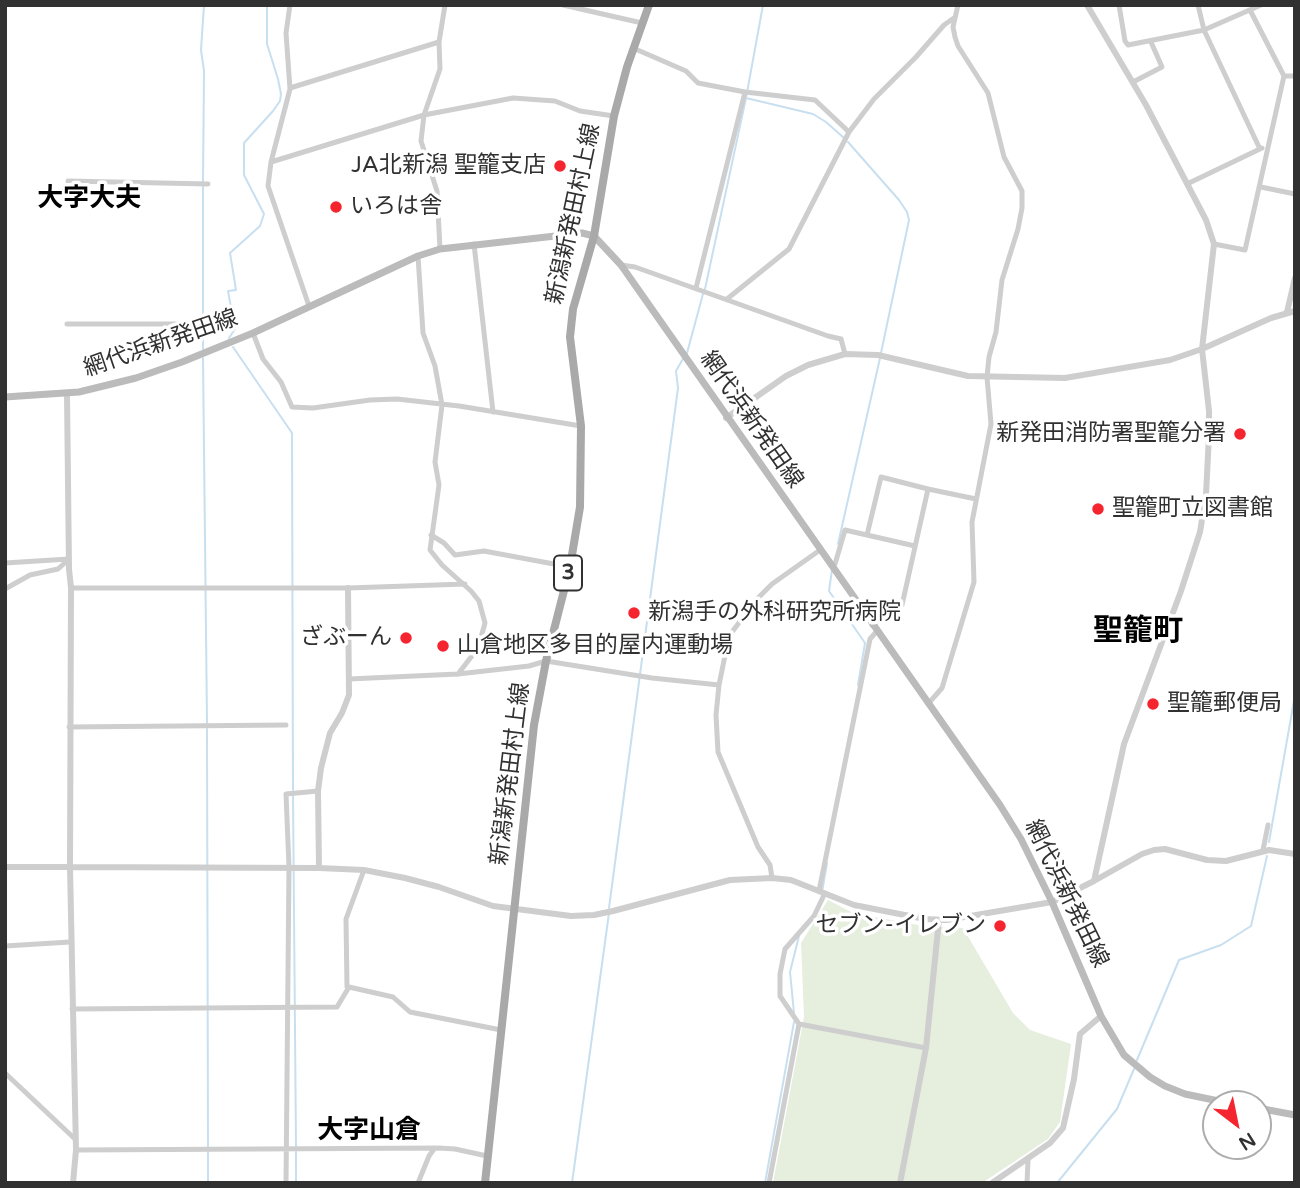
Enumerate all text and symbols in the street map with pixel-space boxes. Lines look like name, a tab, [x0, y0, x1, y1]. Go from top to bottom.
street label: 新潟新発田村上線	[541, 121, 607, 307]
place label: JA北新潟 聖籠支店	[351, 152, 546, 180]
marker: JA北新潟 聖籠支店	[552, 158, 568, 174]
district label: 大字大夫	[37, 183, 141, 215]
place label: いろは舎	[350, 193, 442, 221]
marker: いろは舎	[328, 199, 344, 215]
street label: 網代浜新発田線	[80, 305, 242, 383]
street label: 網代浜新発田線	[694, 346, 808, 494]
place label: 新発田消防署聖籠分署	[996, 420, 1226, 448]
marker: 新発田消防署聖籠分署	[1232, 426, 1248, 442]
place label: 聖籠町立図書館	[1112, 495, 1273, 523]
marker: 聖籠町立図書館	[1090, 501, 1106, 517]
road number: 3	[554, 556, 582, 590]
place label: 新潟手の外科研究所病院	[648, 599, 901, 627]
marker: 新潟手の外科研究所病院	[626, 605, 642, 621]
district label: 聖籠町	[1093, 614, 1183, 650]
place label: ざぶーん	[300, 624, 392, 652]
marker: ざぶーん	[398, 630, 414, 646]
place label: 山倉地区多目的屋内運動場	[457, 632, 733, 660]
marker: 山倉地区多目的屋内運動場	[435, 638, 451, 654]
street label: 新潟新発田村上線	[486, 681, 536, 867]
place label: 聖籠郵便局	[1167, 690, 1282, 718]
marker: 聖籠郵便局	[1145, 696, 1161, 712]
street label: 網代浜新発田線	[1018, 816, 1114, 972]
place label: セブン-イレブン	[816, 912, 986, 940]
marker: セブン-イレブン	[992, 918, 1008, 934]
north arrow	[1202, 1090, 1272, 1160]
district label: 大字山倉	[317, 1115, 421, 1147]
text: N	[1235, 1128, 1259, 1154]

